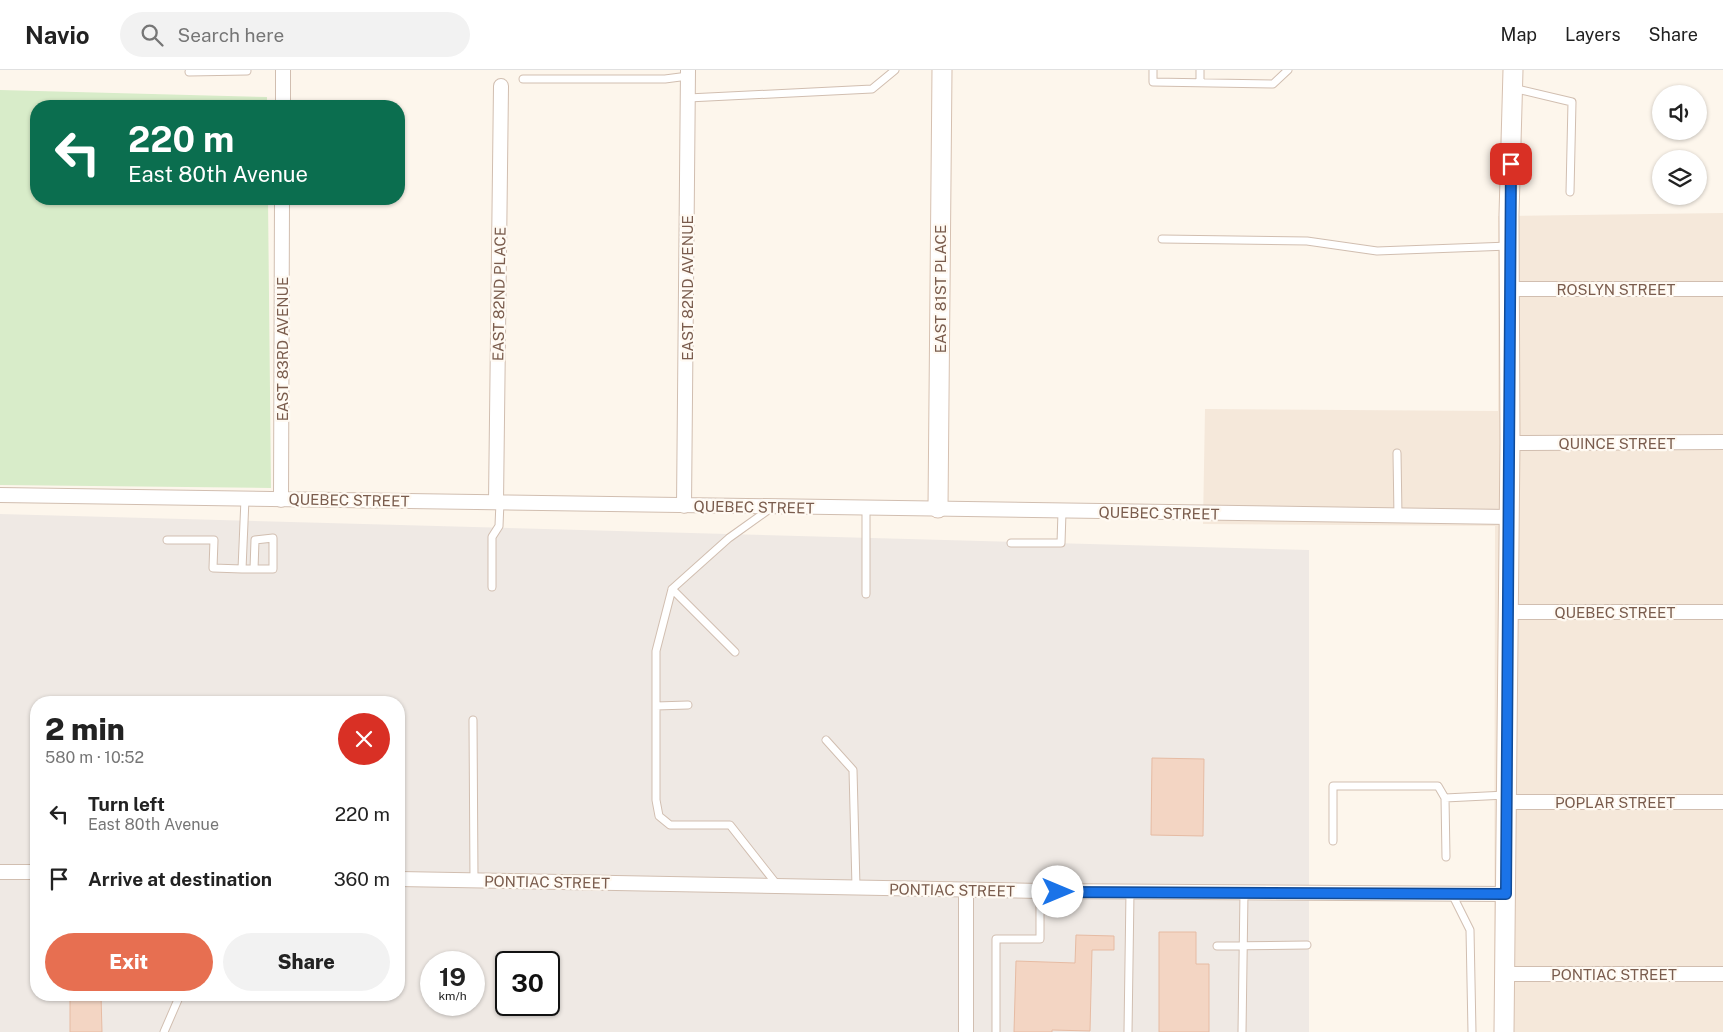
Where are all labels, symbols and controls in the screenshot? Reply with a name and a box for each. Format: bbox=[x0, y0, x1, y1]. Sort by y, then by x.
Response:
search box bbox=[120, 12, 470, 57]
text: Navio bbox=[25, 21, 90, 49]
icon: search bbox=[138, 21, 166, 49]
text: Search here bbox=[178, 24, 284, 46]
text: Map bbox=[1501, 24, 1537, 45]
text: Layers bbox=[1565, 24, 1621, 45]
text: Share bbox=[1649, 24, 1698, 45]
map controls bbox=[1652, 85, 1707, 205]
button: sound bbox=[1652, 85, 1707, 140]
text: 220 m bbox=[128, 119, 234, 160]
icon: left bbox=[45, 120, 110, 185]
pin bbox=[1490, 143, 1532, 185]
icon: arrive bbox=[1497, 150, 1525, 178]
button: layers bbox=[1652, 150, 1707, 205]
text: East 80th Avenue bbox=[128, 161, 308, 187]
street label: EAST 82ND AVENUE bbox=[679, 215, 696, 361]
street label: EAST 81ST PLACE bbox=[932, 225, 949, 353]
street label: EAST 82ND PLACE bbox=[489, 227, 509, 361]
street label: EAST 83RD AVENUE bbox=[274, 277, 291, 421]
street label: ROSLYN STREET bbox=[1556, 281, 1676, 298]
street label: QUINCE STREET bbox=[1558, 435, 1676, 452]
street label: QUEBEC STREET bbox=[288, 490, 410, 510]
street label: QUEBEC STREET bbox=[693, 497, 815, 517]
street label: QUEBEC STREET bbox=[1098, 503, 1220, 523]
street label: QUEBEC STREET bbox=[1554, 604, 1676, 621]
text: 2 min bbox=[45, 711, 125, 747]
button: close bbox=[338, 713, 390, 765]
text: 580 m · 10:52 bbox=[45, 748, 144, 767]
text: Turn left bbox=[88, 793, 165, 815]
street label: POPLAR STREET bbox=[1555, 794, 1675, 811]
icon: left bbox=[45, 800, 73, 828]
text: 220 m bbox=[335, 803, 390, 825]
text: East 80th Avenue bbox=[88, 815, 219, 834]
icon: arrive bbox=[45, 865, 73, 893]
position arrow bbox=[1031, 865, 1083, 917]
text: Arrive at destination bbox=[88, 868, 272, 890]
text: 360 m bbox=[334, 868, 390, 890]
street label: PONTIAC STREET bbox=[484, 872, 610, 892]
street label: PONTIAC STREET bbox=[889, 880, 1015, 900]
button: Exit bbox=[45, 933, 213, 991]
button: Share bbox=[223, 933, 390, 991]
speed limit sign: 30 bbox=[495, 951, 560, 1016]
text: 19 bbox=[439, 962, 466, 992]
street label: PONTIAC STREET bbox=[1551, 966, 1677, 983]
text: km/h bbox=[438, 989, 467, 1003]

